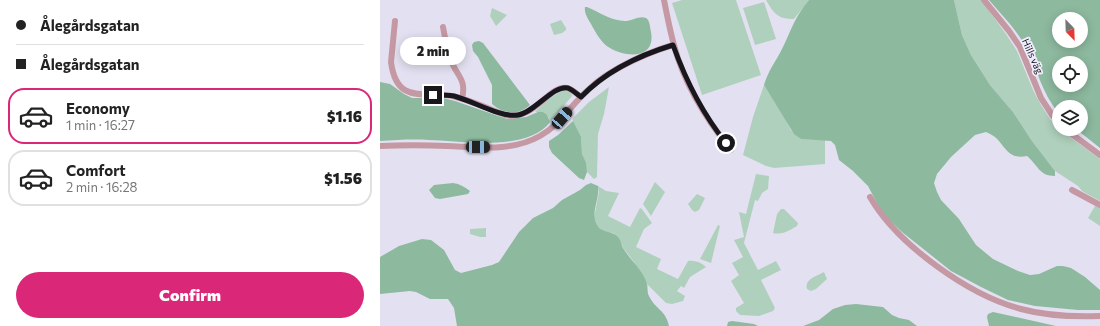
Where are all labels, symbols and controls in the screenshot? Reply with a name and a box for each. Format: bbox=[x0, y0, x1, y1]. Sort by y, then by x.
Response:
north arrow bbox=[1052, 12, 1088, 48]
map controls bbox=[1052, 12, 1088, 136]
text: Ålegårdsgatan bbox=[40, 16, 140, 34]
callout: 2 min bbox=[400, 37, 466, 65]
street label: Hills väg bbox=[1020, 37, 1046, 76]
text: 2 min bbox=[417, 43, 449, 59]
text: Ålegårdsgatan bbox=[40, 55, 140, 73]
button: locate bbox=[1052, 56, 1088, 92]
route end bbox=[424, 86, 442, 104]
icon: car bbox=[18, 98, 54, 134]
text: Economy bbox=[66, 99, 130, 117]
button: layers bbox=[1052, 100, 1088, 136]
car bbox=[550, 105, 574, 131]
text: $1.16 bbox=[327, 107, 362, 125]
text: 1 min · 16:27 bbox=[66, 117, 135, 133]
route start bbox=[717, 134, 735, 152]
car bbox=[466, 141, 490, 153]
icon: car bbox=[18, 160, 54, 196]
text: Comfort bbox=[66, 161, 126, 179]
text: $1.56 bbox=[324, 169, 362, 187]
text: 2 min · 16:28 bbox=[66, 179, 137, 195]
button: Confirm bbox=[16, 272, 364, 318]

